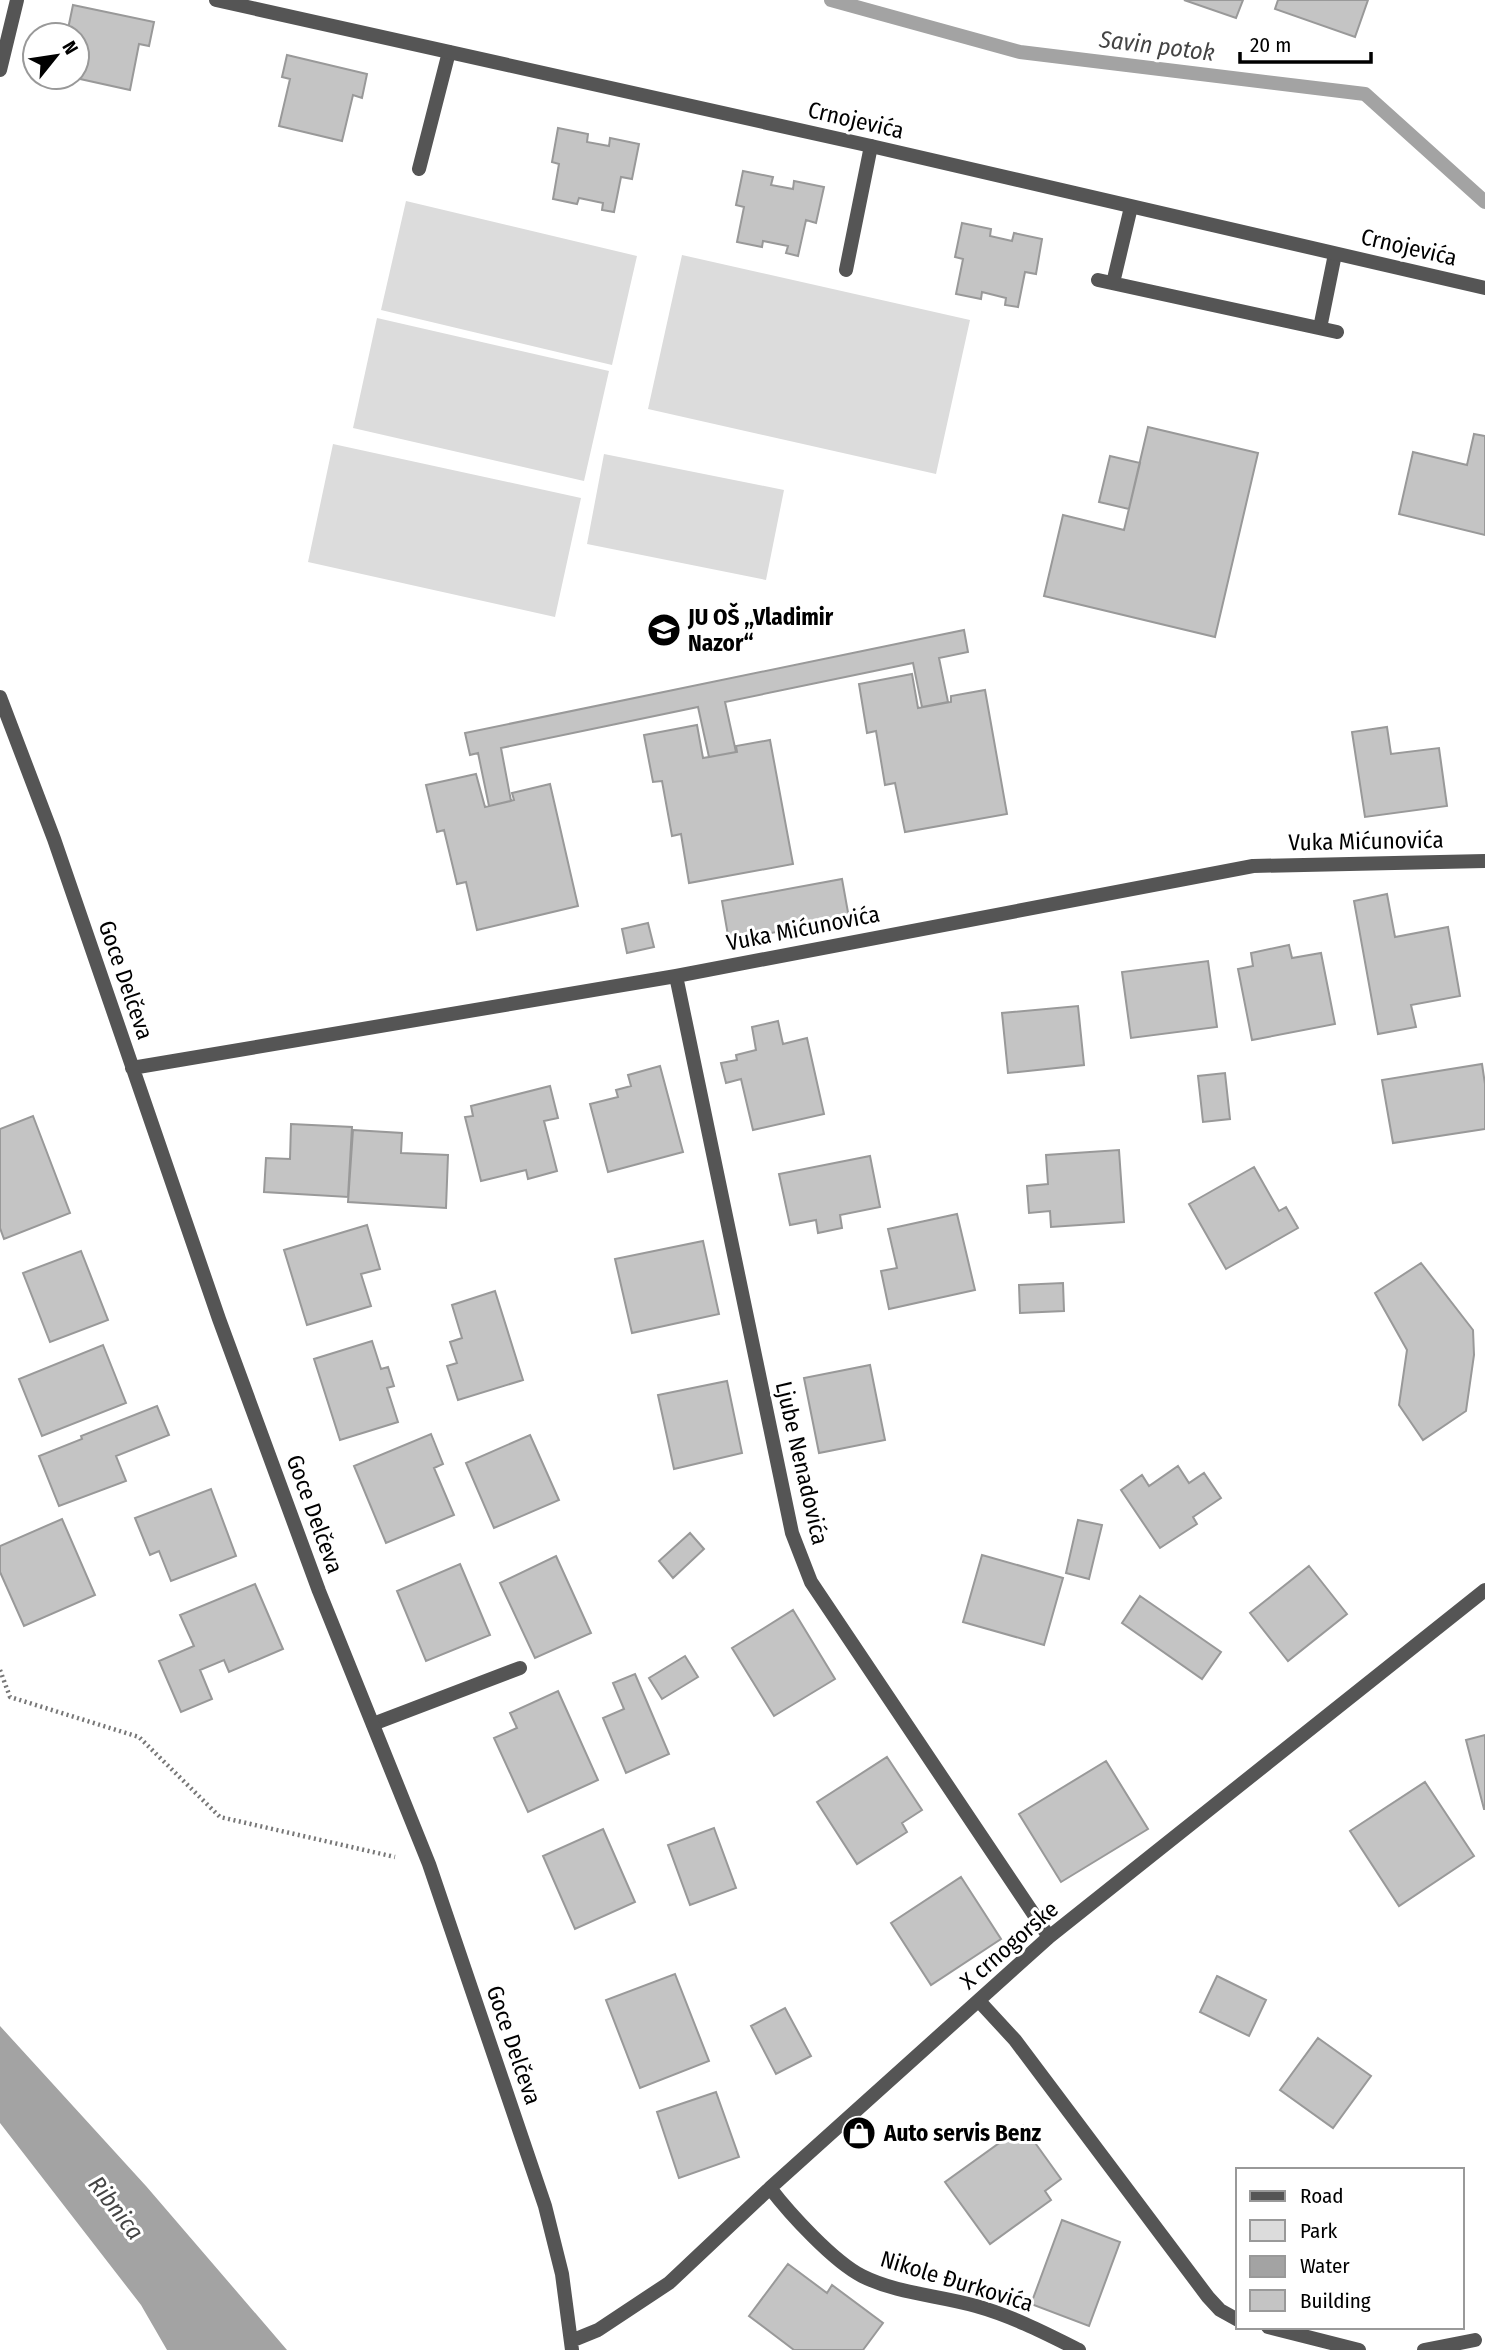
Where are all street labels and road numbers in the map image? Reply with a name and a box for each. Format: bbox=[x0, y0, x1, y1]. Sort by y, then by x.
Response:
street label: Crnojevića bbox=[805, 95, 907, 145]
street label: Crnojevića bbox=[1358, 222, 1460, 272]
street label: Vuka Mićunovića bbox=[1288, 826, 1444, 856]
street label: Vuka Mićunovića bbox=[724, 899, 882, 957]
street label: Goce Delčeva bbox=[93, 917, 159, 1043]
street label: Ljube Nenadovića bbox=[770, 1379, 834, 1547]
street label: Goce Delčeva bbox=[281, 1451, 349, 1577]
street label: X crnogorske bbox=[954, 1895, 1064, 1995]
street label: Goce Delčeva bbox=[481, 1982, 547, 2108]
street label: Nikole Đurkovića bbox=[877, 2244, 1037, 2318]

